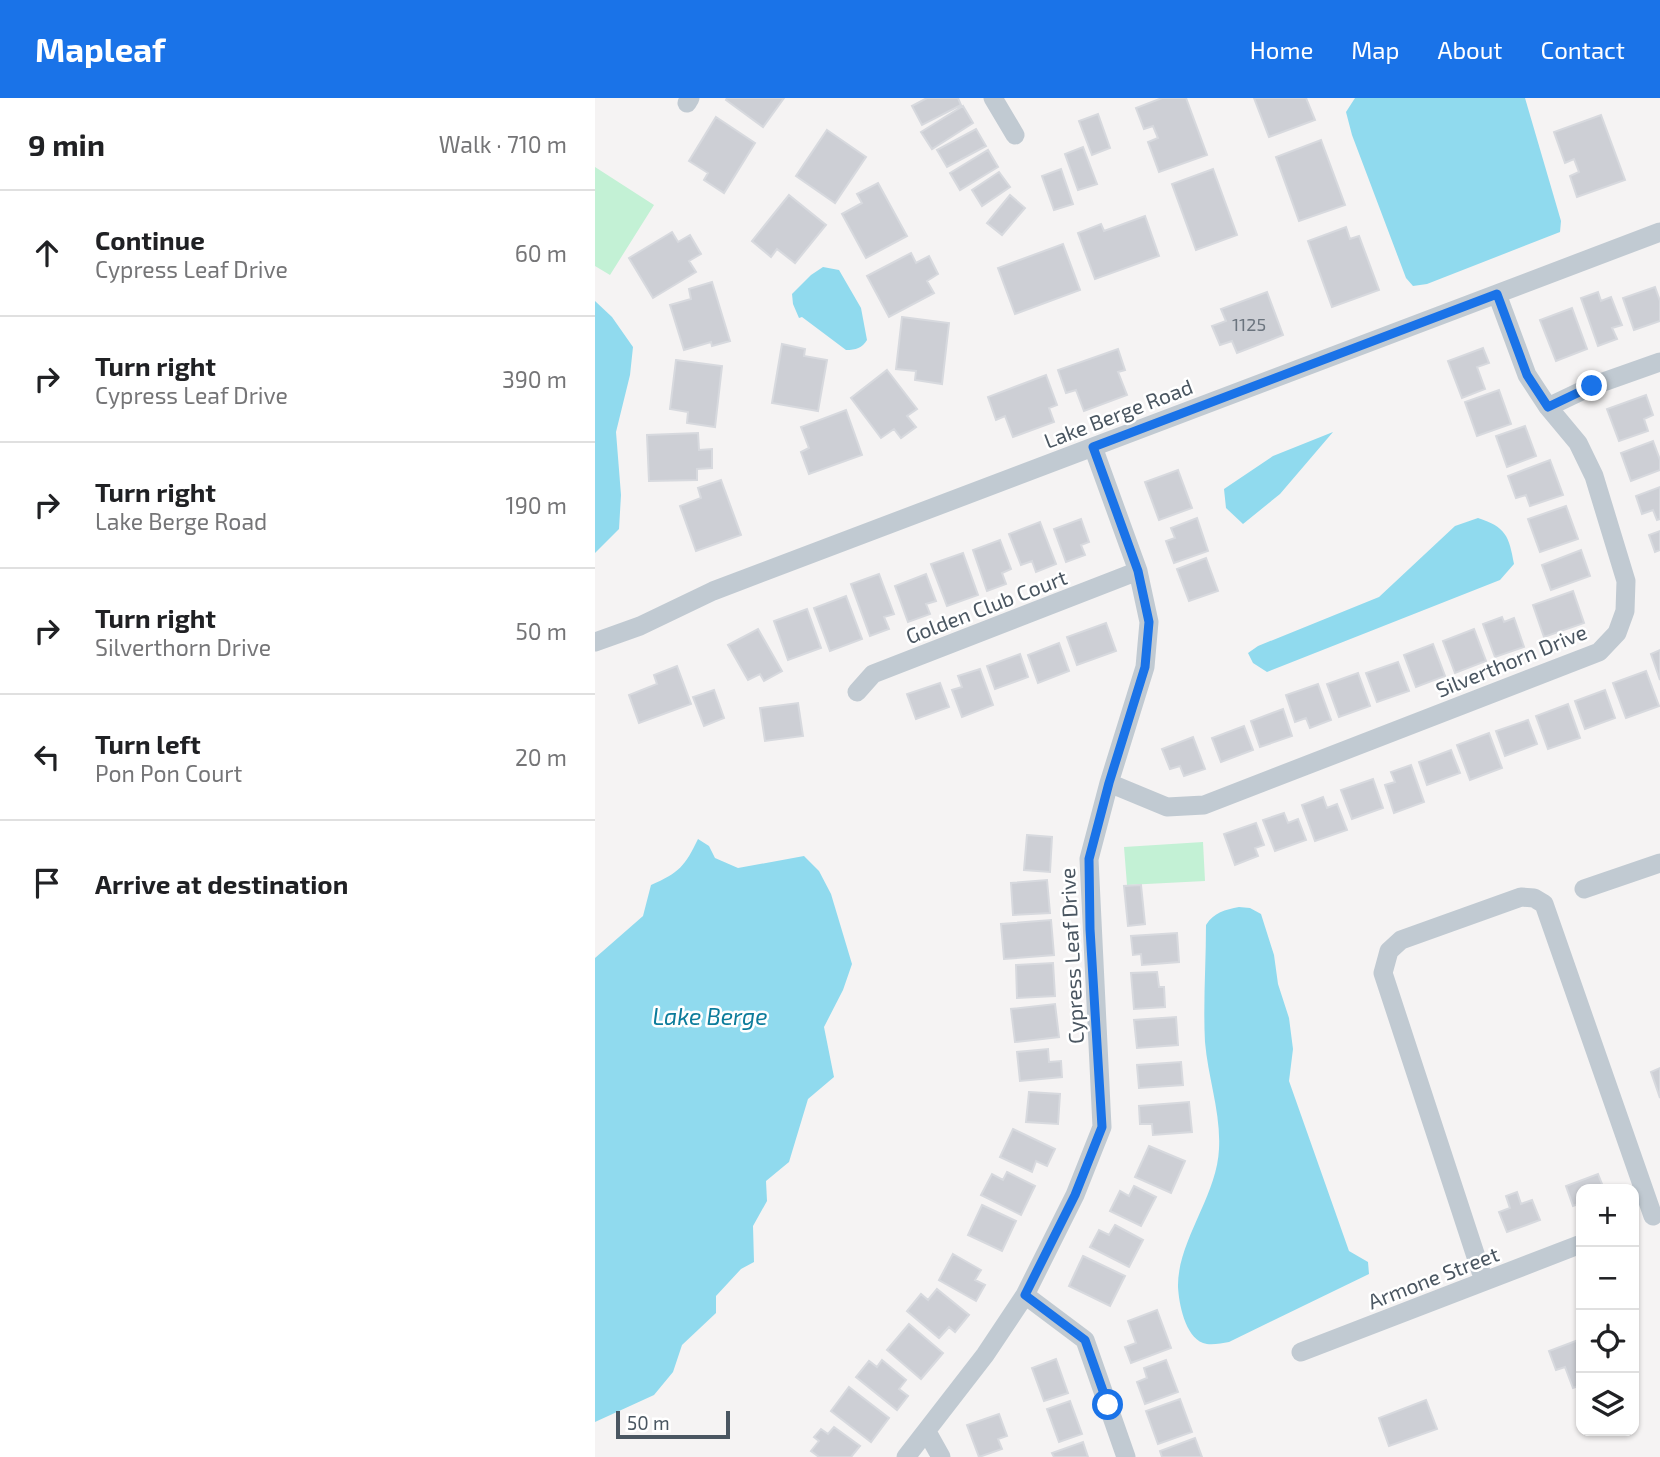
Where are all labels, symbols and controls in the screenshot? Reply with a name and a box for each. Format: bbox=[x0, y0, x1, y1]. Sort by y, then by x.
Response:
text: Mapleaf bbox=[35, 29, 165, 69]
text: Home bbox=[1250, 35, 1313, 64]
text: Map bbox=[1351, 35, 1399, 64]
text: About bbox=[1437, 35, 1503, 64]
text: Contact bbox=[1541, 35, 1625, 64]
text: 9 min bbox=[28, 126, 105, 162]
text: Walk · 710 m bbox=[439, 130, 567, 158]
text: Continue bbox=[95, 224, 205, 255]
icon: ahead bbox=[28, 234, 66, 272]
text: 60 m bbox=[515, 239, 567, 267]
text: Cypress Leaf Drive bbox=[95, 255, 288, 283]
house number: 1125 bbox=[1232, 313, 1266, 335]
text: Turn right bbox=[95, 350, 216, 381]
icon: right bbox=[28, 360, 66, 398]
text: 390 m bbox=[502, 365, 567, 393]
route end bbox=[1576, 370, 1607, 401]
street label: Lake Berge Road bbox=[1040, 373, 1196, 453]
text: Cypress Leaf Drive bbox=[95, 381, 288, 409]
text: Turn right bbox=[95, 476, 216, 507]
icon: right bbox=[28, 486, 66, 524]
text: 190 m bbox=[506, 491, 567, 519]
text: Lake Berge Road bbox=[95, 507, 267, 535]
street label: Golden Club Court bbox=[902, 564, 1070, 648]
text: Turn right bbox=[95, 602, 216, 633]
icon: right bbox=[28, 612, 66, 650]
text: 50 m bbox=[516, 617, 567, 645]
street label: Silverthorn Drive bbox=[1432, 618, 1590, 702]
text: Silverthorn Drive bbox=[95, 633, 271, 661]
text: Turn left bbox=[95, 728, 201, 759]
icon: left bbox=[28, 738, 66, 776]
text: 20 m bbox=[515, 743, 567, 771]
text: Pon Pon Court bbox=[95, 759, 242, 787]
icon: arrive bbox=[28, 864, 66, 902]
street label: Cypress Leaf Drive bbox=[1054, 867, 1088, 1045]
text: Arrive at destination bbox=[95, 868, 348, 899]
water label: Lake Berge bbox=[652, 1002, 768, 1030]
map controls bbox=[1576, 1184, 1639, 1436]
button: + bbox=[1576, 1184, 1639, 1247]
street label: Armone Street bbox=[1364, 1241, 1502, 1313]
button: − bbox=[1576, 1247, 1639, 1310]
button: locate bbox=[1576, 1310, 1639, 1373]
button: layers bbox=[1576, 1373, 1639, 1436]
route start bbox=[1092, 1389, 1123, 1420]
scale bar bbox=[616, 1408, 730, 1440]
text: 50 m bbox=[627, 1411, 670, 1434]

